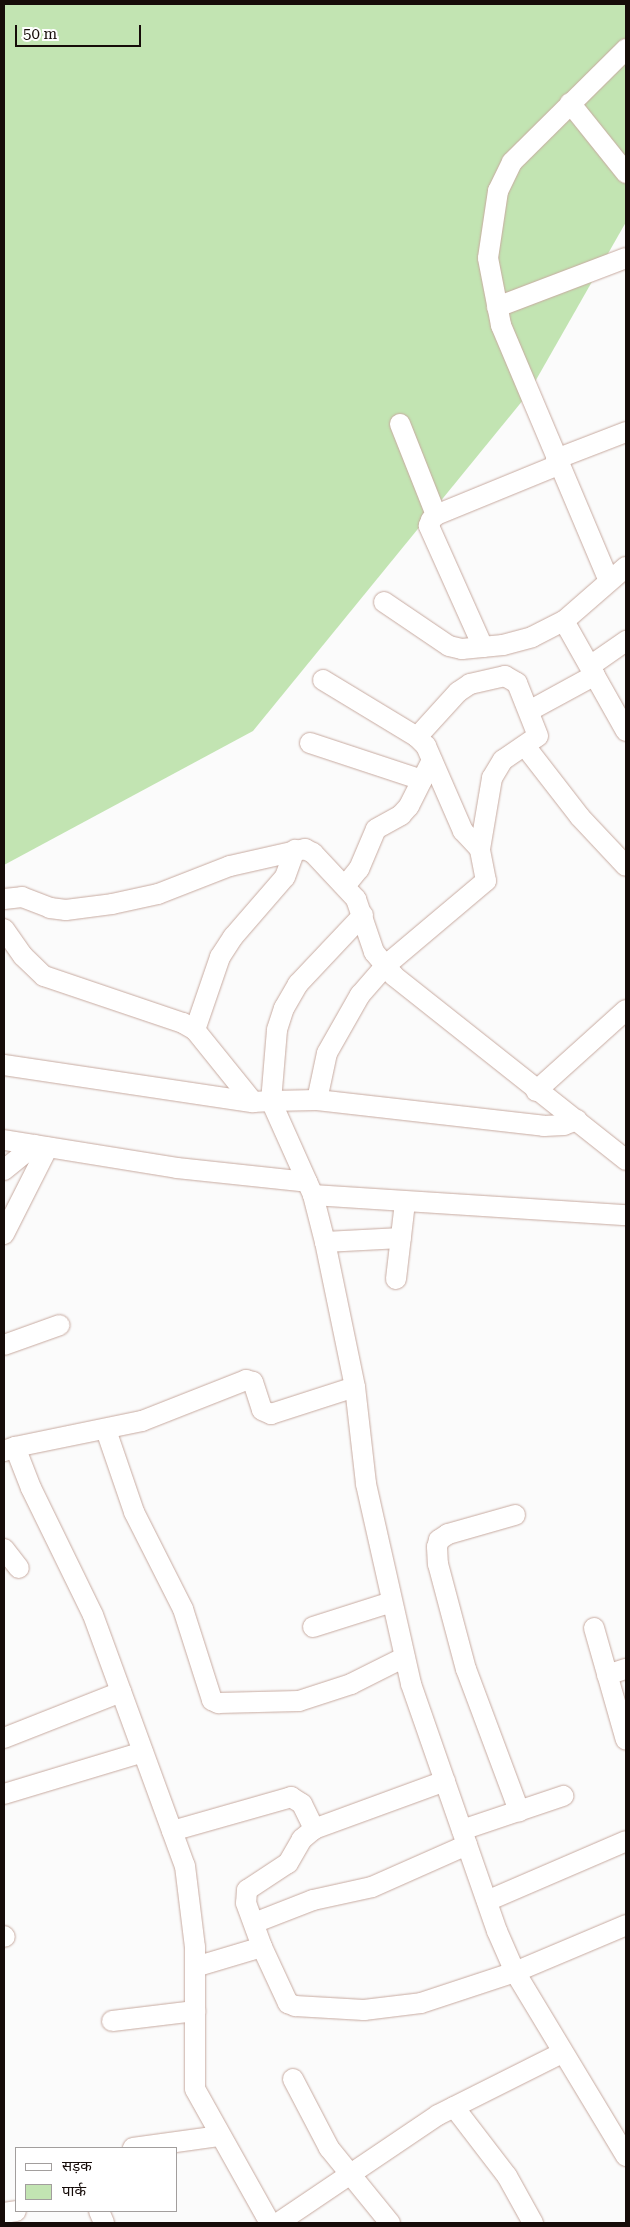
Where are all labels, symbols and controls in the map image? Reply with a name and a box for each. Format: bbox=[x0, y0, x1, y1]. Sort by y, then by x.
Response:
scale bar bbox=[18, 15, 144, 47]
text: 50 m bbox=[23, 25, 57, 43]
legend bbox=[15, 2147, 178, 2212]
text: सड़क bbox=[62, 2157, 92, 2175]
text: पार्क bbox=[62, 2182, 86, 2200]

